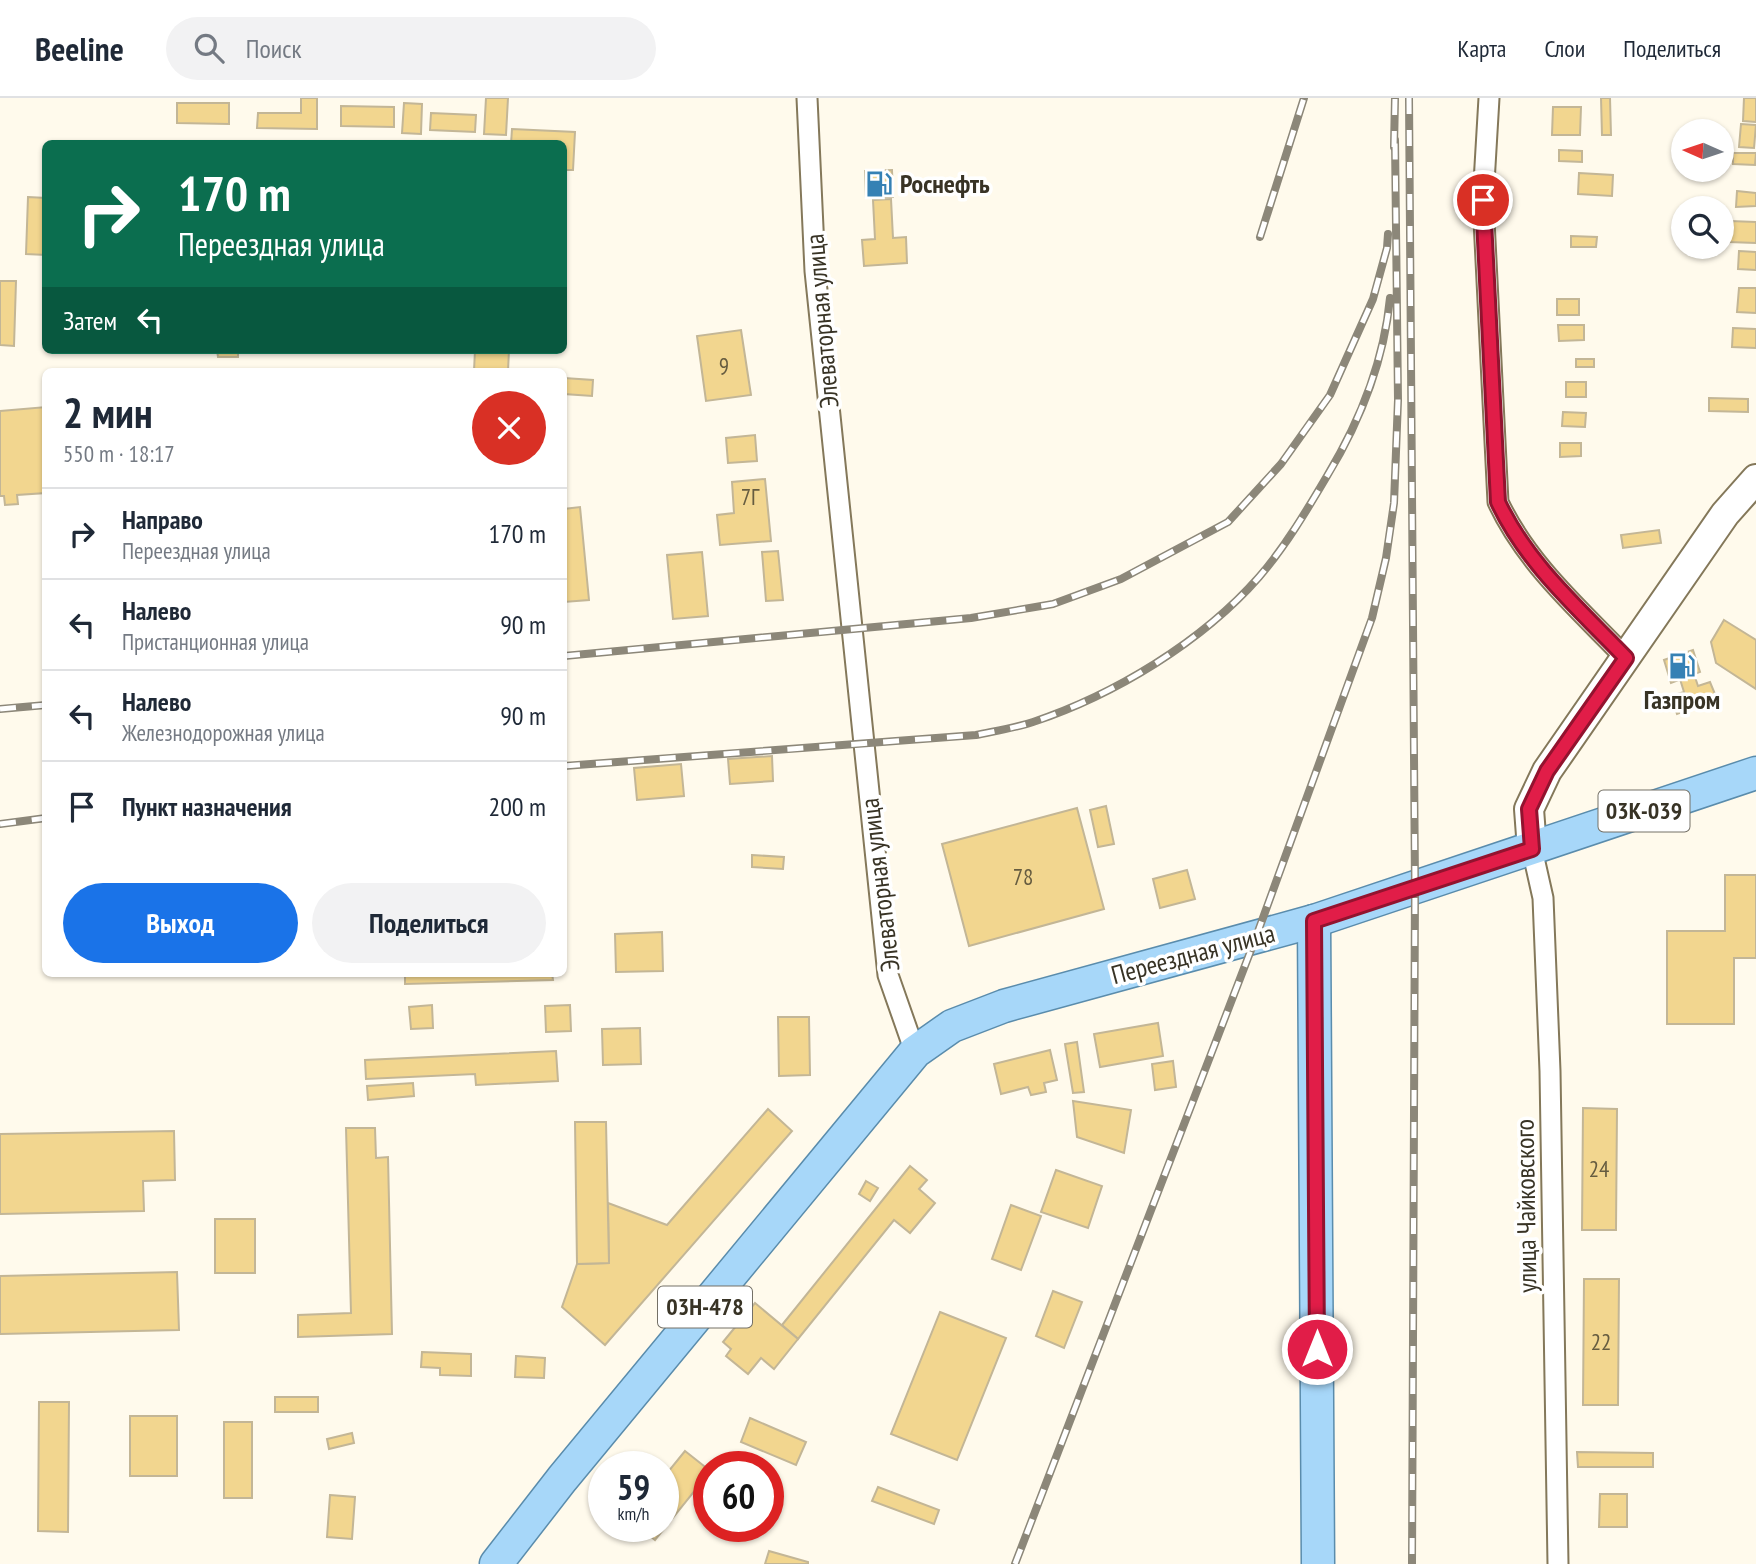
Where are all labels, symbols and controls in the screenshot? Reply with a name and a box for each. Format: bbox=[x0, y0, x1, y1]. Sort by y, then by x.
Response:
search box bbox=[166, 17, 656, 80]
text: Beeline bbox=[35, 27, 124, 70]
icon: search bbox=[190, 29, 228, 67]
text: Поиск bbox=[246, 32, 301, 65]
text: Карта bbox=[1458, 33, 1506, 64]
text: Слои bbox=[1544, 33, 1585, 64]
text: Поделиться bbox=[1623, 33, 1721, 64]
north arrow bbox=[1671, 119, 1734, 182]
map controls bbox=[1671, 119, 1734, 259]
text: 170 m bbox=[178, 161, 291, 225]
place label: Роснефть bbox=[900, 167, 990, 200]
icon: right bbox=[63, 168, 154, 259]
fuel station icon: Роснефть bbox=[864, 169, 894, 199]
pin bbox=[1453, 170, 1513, 230]
icon: arrive bbox=[1464, 181, 1502, 219]
button: search bbox=[1671, 196, 1734, 259]
text: Переездная улица bbox=[178, 223, 385, 265]
street label: Элеваторная улица bbox=[797, 233, 846, 409]
icon: left bbox=[131, 301, 169, 339]
text: Затем bbox=[63, 304, 117, 337]
house number: 9 bbox=[719, 351, 729, 380]
text: 2 мин bbox=[63, 385, 153, 440]
button: close bbox=[472, 391, 546, 465]
text: 550 m · 18:17 bbox=[63, 439, 175, 468]
house number: 7Г bbox=[741, 482, 760, 511]
text: Направо bbox=[122, 503, 203, 536]
icon: right bbox=[63, 515, 101, 553]
text: 170 m bbox=[488, 517, 546, 550]
text: Переездная улица bbox=[122, 536, 271, 565]
text: Налево bbox=[122, 594, 191, 627]
icon: left bbox=[63, 606, 101, 644]
text: 90 m bbox=[500, 608, 546, 641]
text: Пристанционная улица bbox=[122, 627, 309, 656]
fuel station icon: Газпром bbox=[1667, 651, 1697, 681]
place label: Газпром bbox=[1644, 683, 1720, 716]
text: Налево bbox=[122, 685, 191, 718]
icon: left bbox=[63, 697, 101, 735]
text: 90 m bbox=[500, 699, 546, 732]
text: Железнодорожная улица bbox=[122, 718, 325, 747]
icon: arrive bbox=[63, 788, 101, 826]
text: Пункт назначения bbox=[122, 790, 292, 823]
text: 200 m bbox=[488, 790, 546, 823]
road number: 03К-039 bbox=[1598, 790, 1690, 832]
street label: Элеваторная улица bbox=[852, 796, 907, 974]
house number: 78 bbox=[1013, 862, 1033, 891]
button: Выход bbox=[63, 883, 298, 963]
button: Поделиться bbox=[312, 883, 546, 963]
street label: Переездная улица bbox=[1107, 916, 1278, 991]
street label: улица Чайковского bbox=[1507, 1119, 1544, 1293]
house number: 24 bbox=[1589, 1154, 1609, 1183]
road number: 03Н-478 bbox=[658, 1287, 752, 1328]
position arrow bbox=[1280, 1312, 1354, 1386]
house number: 22 bbox=[1591, 1327, 1611, 1356]
speed limit sign: 60 bbox=[693, 1451, 784, 1542]
text: 59 bbox=[617, 1464, 650, 1510]
text: km/h bbox=[618, 1502, 649, 1525]

